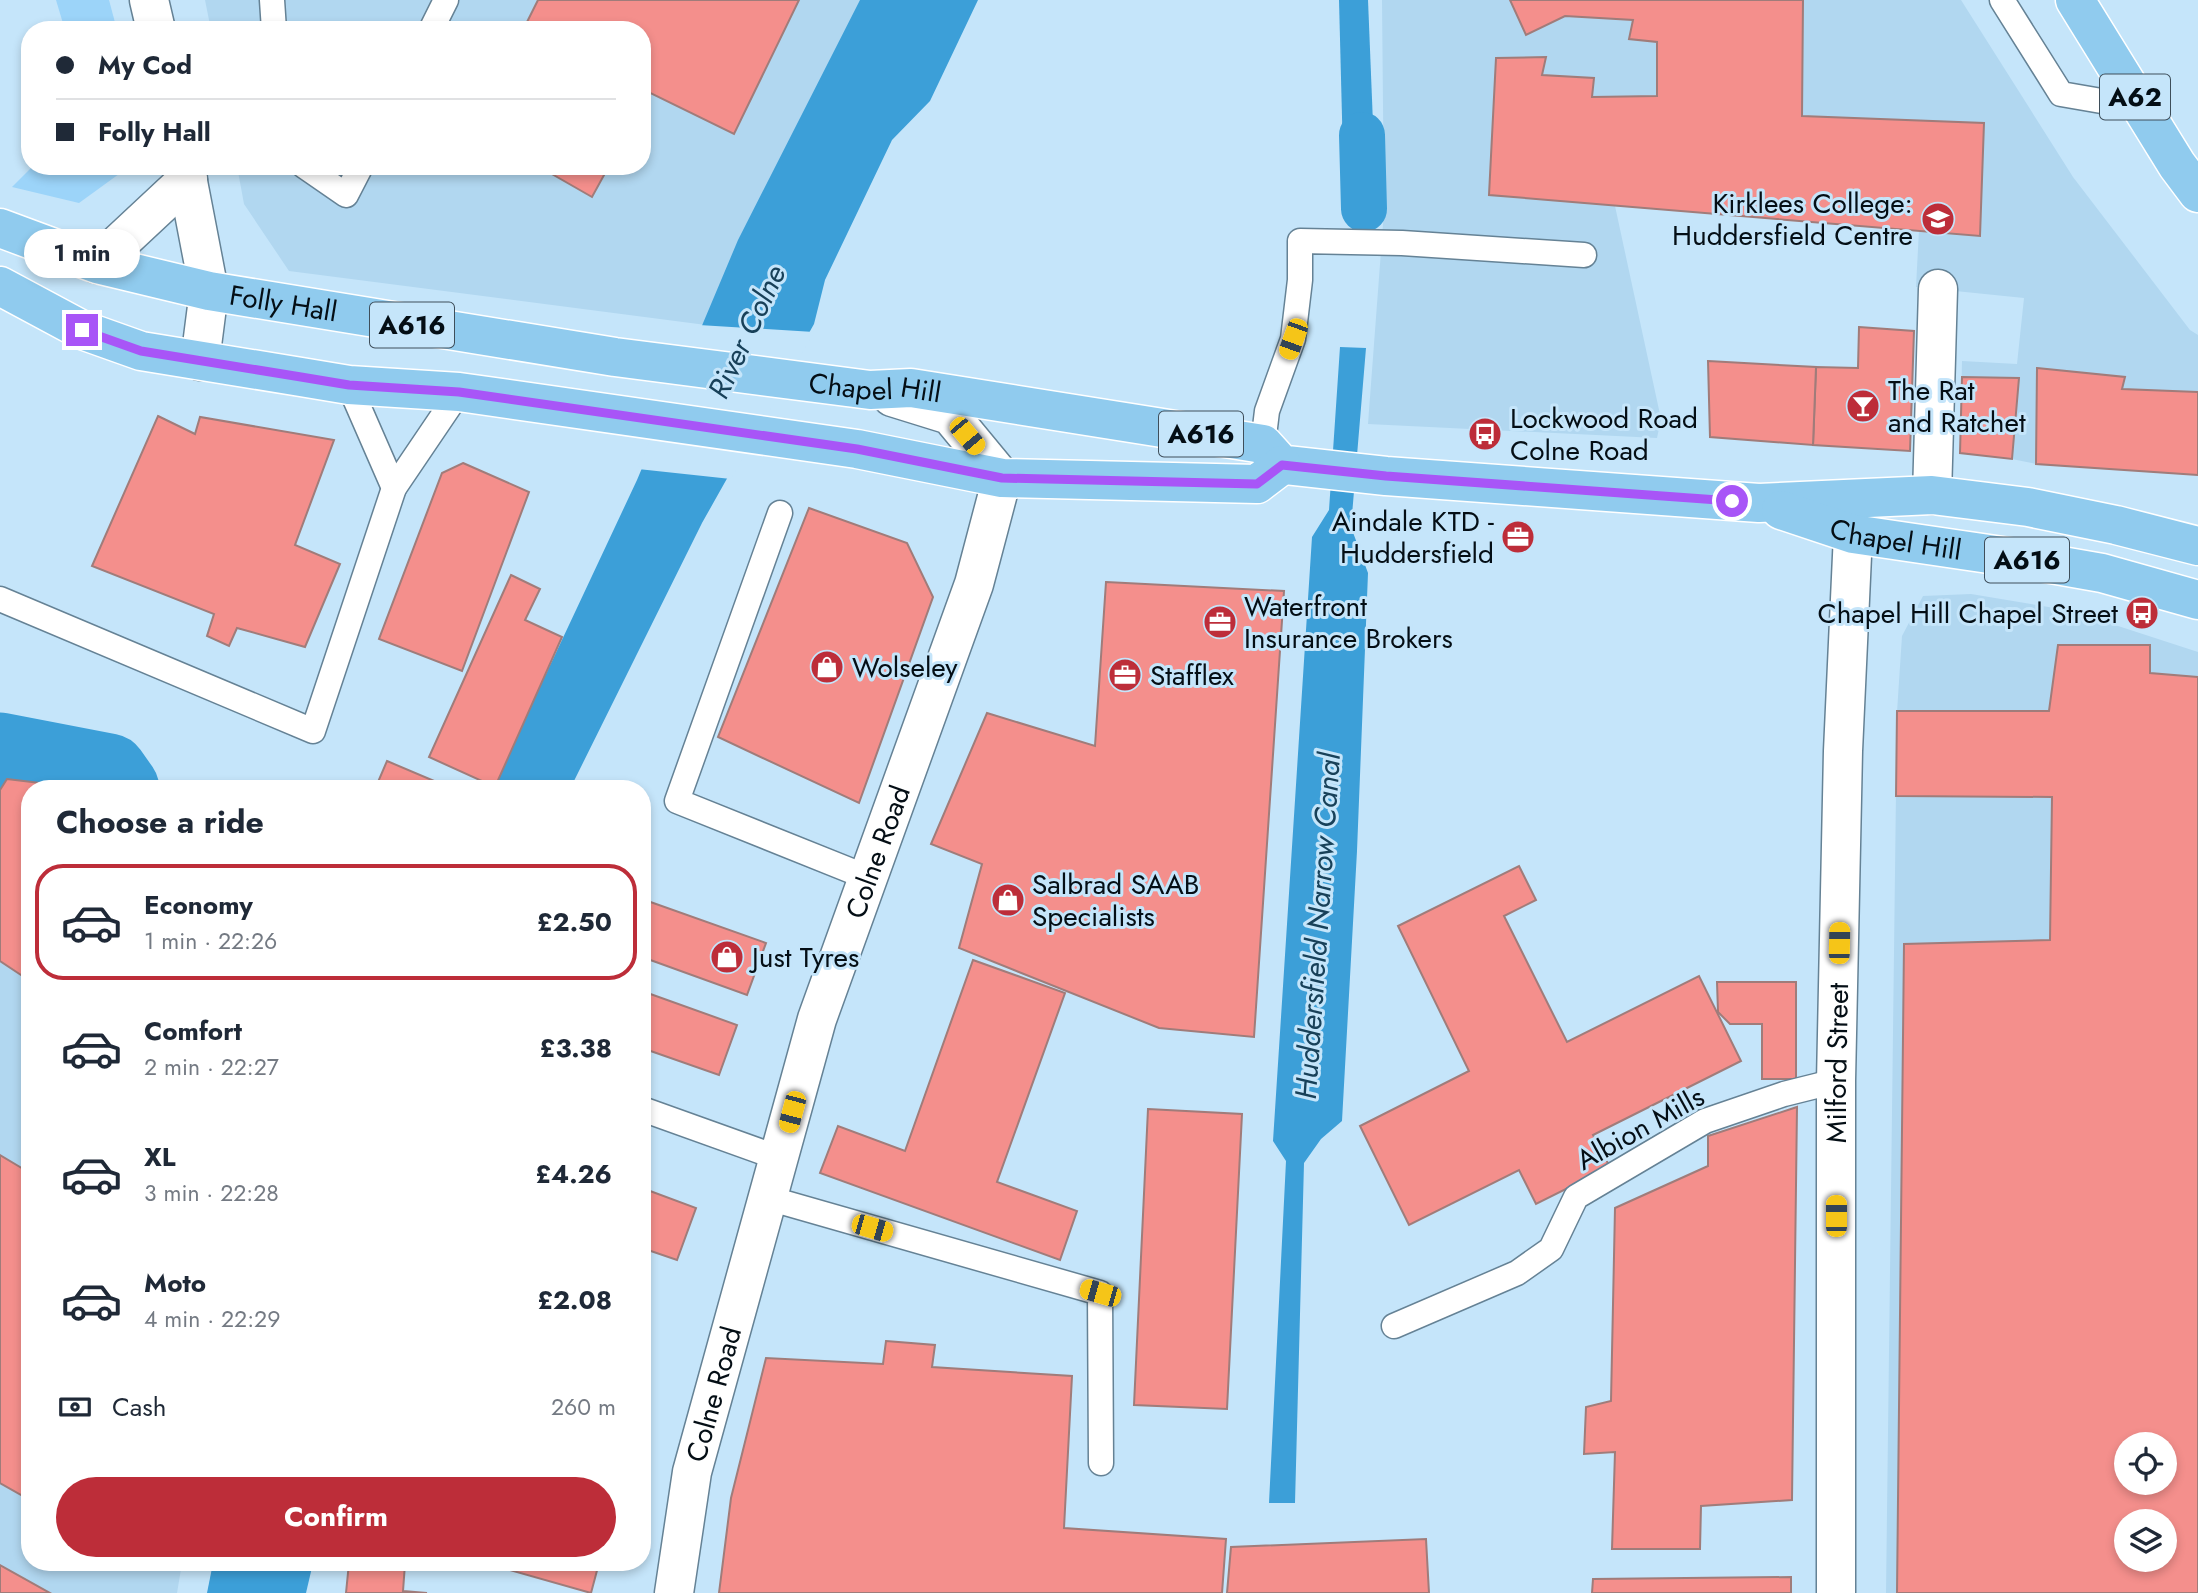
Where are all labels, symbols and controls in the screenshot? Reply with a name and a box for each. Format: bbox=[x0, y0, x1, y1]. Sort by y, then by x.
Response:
text: My Cod bbox=[98, 46, 192, 84]
road number: A62 bbox=[2100, 74, 2170, 120]
text: Folly Hall bbox=[98, 113, 211, 151]
place label: Kirklees College: Huddersfield Centre bbox=[1672, 183, 1913, 256]
school or university icon: Kirklees College: Huddersfield Centre bbox=[1919, 200, 1957, 238]
callout: 1 min bbox=[24, 229, 140, 278]
text: 1 min bbox=[53, 236, 111, 270]
water label: River Colne bbox=[697, 258, 796, 406]
street label: Folly Hall bbox=[226, 275, 340, 333]
road number: A616 bbox=[370, 302, 454, 348]
route end bbox=[66, 314, 98, 346]
car bbox=[1276, 316, 1311, 362]
street label: Chapel Hill bbox=[806, 362, 944, 413]
place label: The Rat and Ratchet bbox=[1888, 370, 2026, 443]
bar icon: The Rat and Ratchet bbox=[1844, 387, 1882, 425]
place label: Lockwood Road Colne Road bbox=[1510, 398, 1698, 471]
road number: A616 bbox=[1159, 412, 1243, 456]
car bbox=[946, 413, 989, 459]
bus stop icon: Lockwood Road Colne Road bbox=[1466, 415, 1504, 453]
route start bbox=[1716, 485, 1748, 517]
place label: Aindale KTD - Huddersfield bbox=[1332, 501, 1494, 574]
street label: Chapel Hill bbox=[1824, 508, 1964, 571]
office icon: Aindale KTD - Huddersfield bbox=[1499, 518, 1537, 556]
road number: A616 bbox=[1985, 538, 2069, 582]
place label: Waterfront Insurance Brokers bbox=[1244, 586, 1453, 659]
place label: Chapel Hill Chapel Street bbox=[1817, 593, 2118, 634]
bus stop icon: Chapel Hill Chapel Street bbox=[2123, 594, 2161, 632]
office icon: Waterfront Insurance Brokers bbox=[1201, 603, 1239, 641]
place label: Wolseley bbox=[852, 647, 958, 688]
shop icon: Wolseley bbox=[808, 648, 846, 686]
place label: Stafflex bbox=[1150, 655, 1234, 696]
office icon: Stafflex bbox=[1106, 656, 1144, 694]
water label: Huddersfield Narrow Canal bbox=[1284, 750, 1351, 1101]
street label: Colne Road bbox=[835, 780, 921, 924]
text: Choose a ride bbox=[56, 799, 264, 845]
place label: Salbrad SAAB Specialists bbox=[1032, 864, 1199, 937]
shop icon: Salbrad SAAB Specialists bbox=[989, 881, 1027, 919]
text: Economy bbox=[144, 886, 253, 924]
icon: car bbox=[60, 891, 123, 954]
text: £2.50 bbox=[537, 903, 612, 941]
car bbox=[1829, 922, 1850, 964]
text: 1 min · 22:26 bbox=[144, 924, 277, 958]
place label: Just Tyres bbox=[748, 937, 859, 978]
shop icon: Just Tyres bbox=[708, 938, 746, 976]
street label: Milford Street bbox=[1816, 982, 1859, 1143]
text: Comfort bbox=[144, 1012, 242, 1050]
icon: car bbox=[60, 1017, 123, 1080]
text: £3.38 bbox=[540, 1029, 612, 1067]
text: 2 min · 22:27 bbox=[144, 1050, 279, 1084]
street label: Albion Mills bbox=[1569, 1076, 1712, 1180]
car bbox=[777, 1089, 808, 1135]
text: XL bbox=[144, 1138, 176, 1176]
icon: car bbox=[60, 1143, 123, 1206]
text: £4.26 bbox=[535, 1155, 612, 1193]
text: 3 min · 22:28 bbox=[144, 1176, 279, 1210]
car bbox=[1826, 1195, 1847, 1237]
car bbox=[849, 1212, 896, 1244]
text: Moto bbox=[144, 1264, 206, 1302]
icon: car bbox=[60, 1269, 123, 1332]
car bbox=[1077, 1277, 1124, 1309]
text: £2.08 bbox=[537, 1281, 612, 1319]
text: 4 min · 22:29 bbox=[144, 1302, 280, 1336]
street label: Colne Road bbox=[676, 1322, 752, 1467]
icon: cash bbox=[56, 1388, 94, 1426]
text: Cash bbox=[112, 1388, 166, 1426]
text: 260 m bbox=[551, 1390, 616, 1424]
map controls bbox=[2114, 1432, 2177, 1572]
button: locate bbox=[2114, 1432, 2177, 1495]
button: Confirm bbox=[56, 1477, 616, 1557]
button: layers bbox=[2114, 1509, 2177, 1572]

